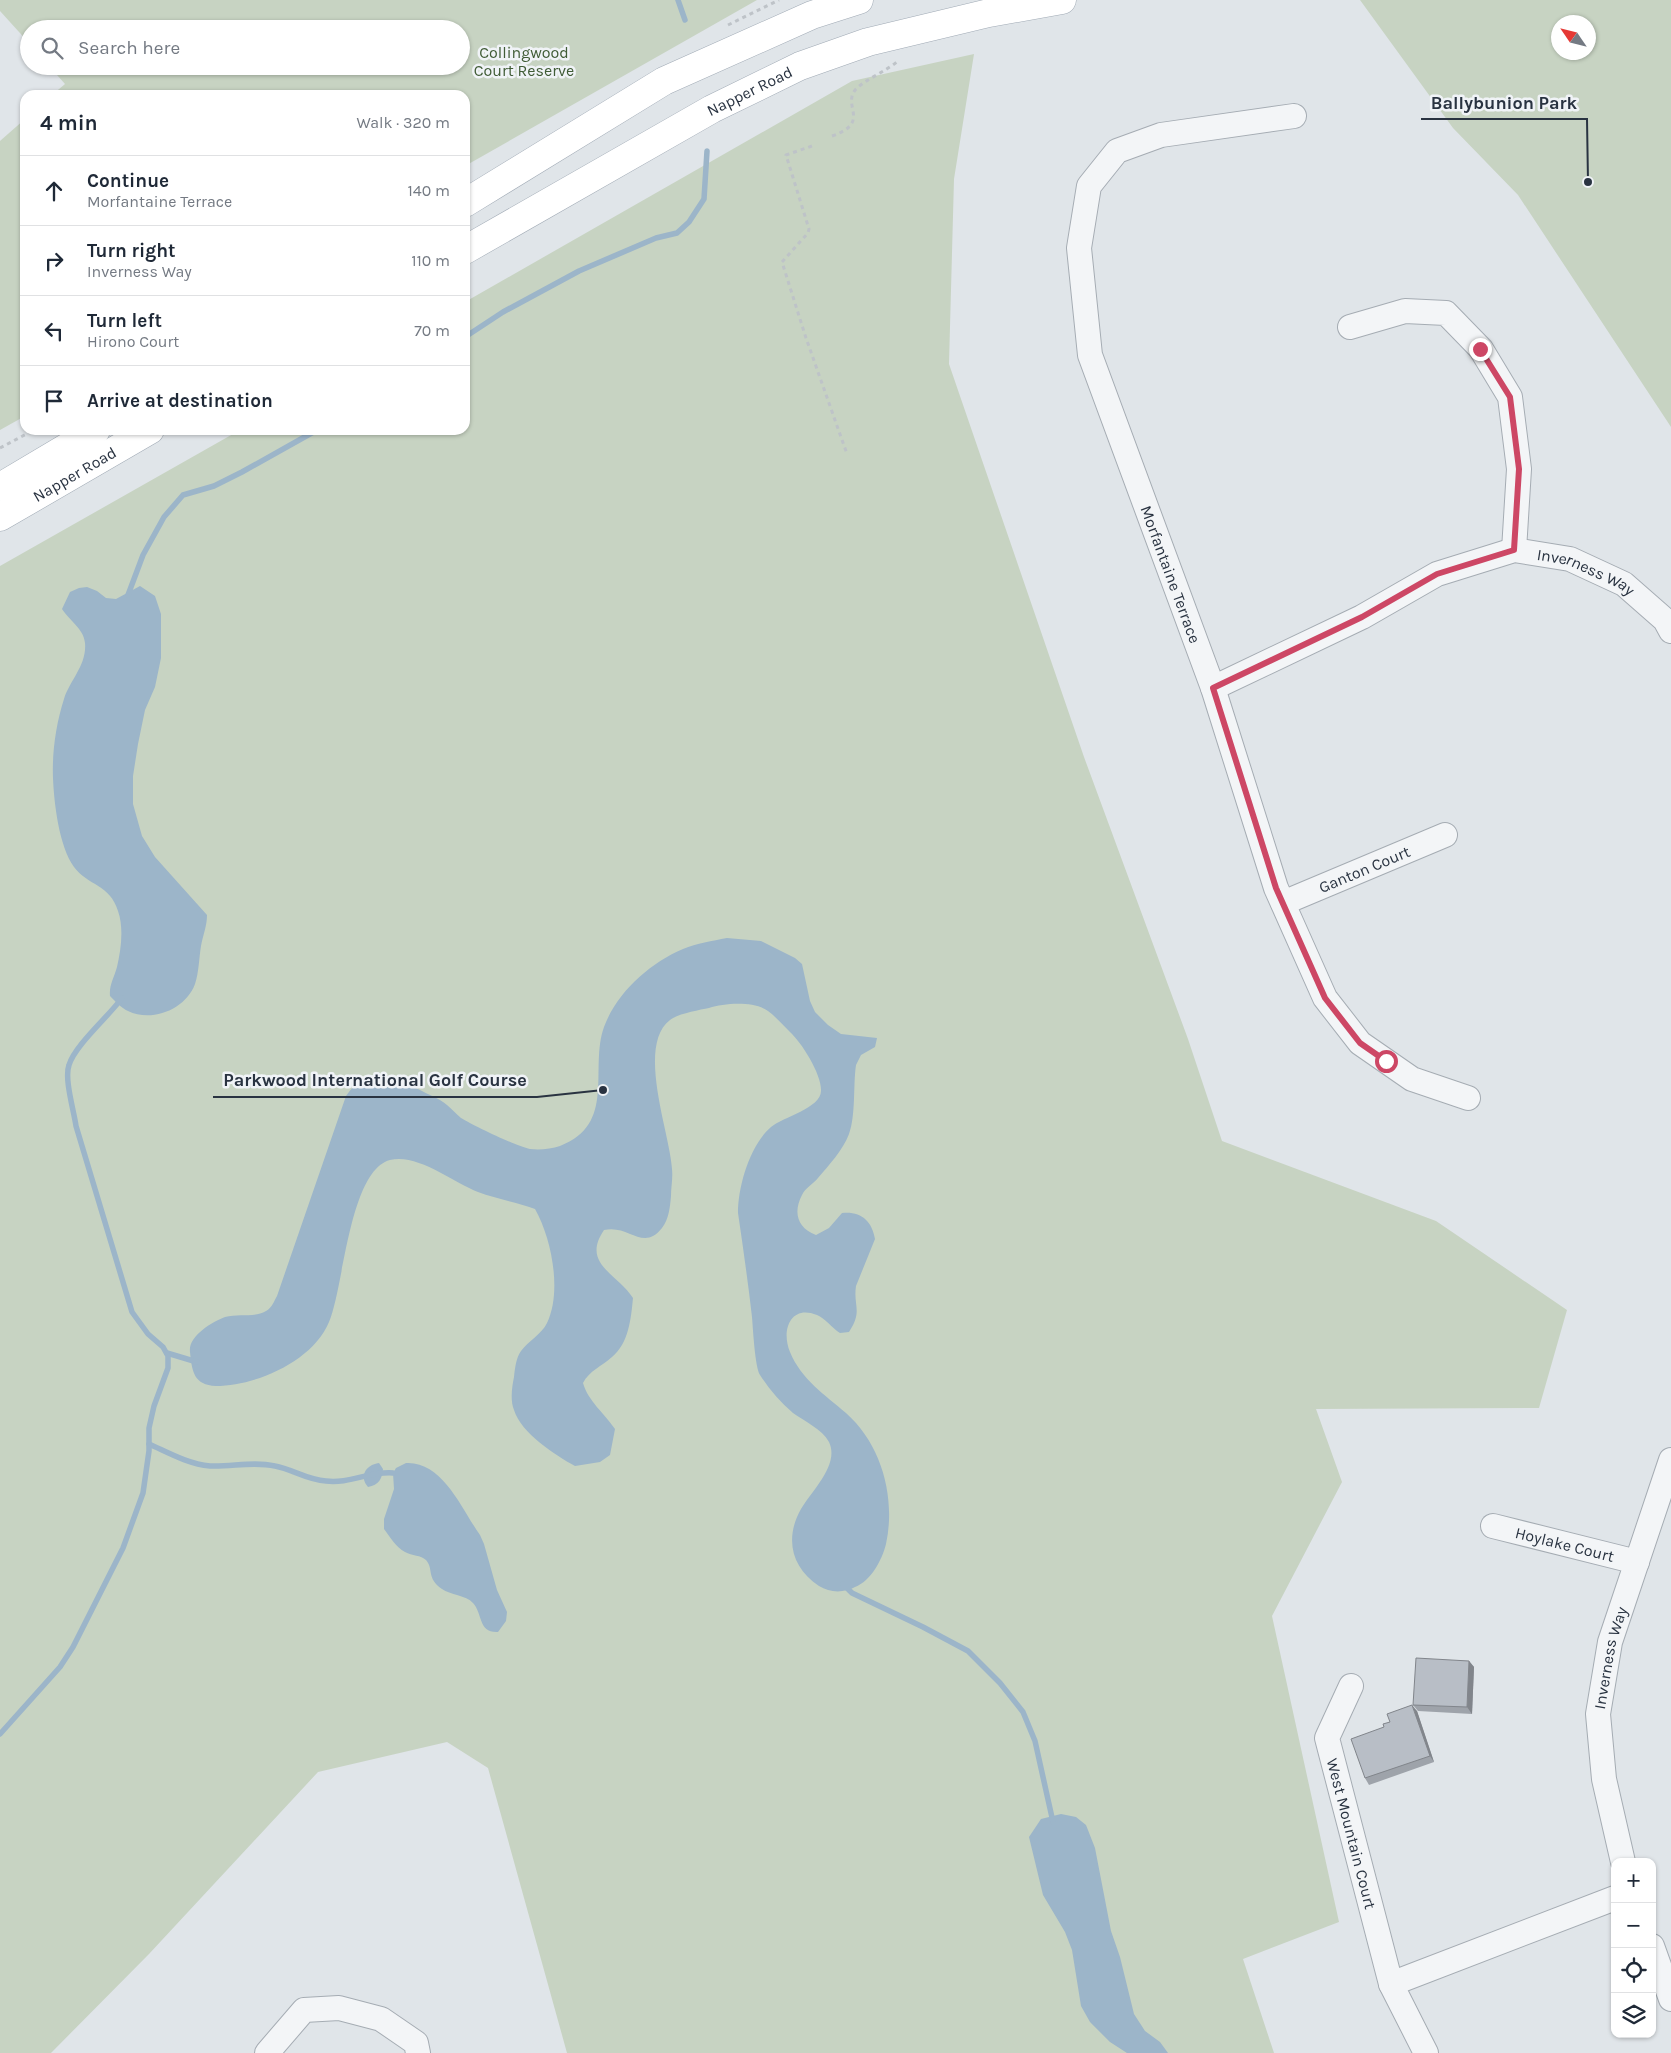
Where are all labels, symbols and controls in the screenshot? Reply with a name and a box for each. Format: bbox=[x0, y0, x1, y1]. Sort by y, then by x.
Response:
north arrow bbox=[1551, 15, 1596, 60]
search box bbox=[20, 20, 470, 75]
icon: search bbox=[38, 34, 66, 62]
text: Search here bbox=[78, 37, 180, 59]
park label: Collingwood Court Reserve bbox=[474, 43, 574, 80]
street label: Napper Road bbox=[703, 62, 795, 120]
callout: Ballybunion Park bbox=[1421, 86, 1587, 119]
text: Ballybunion Park bbox=[1431, 92, 1578, 114]
text: 4 min bbox=[40, 111, 98, 135]
text: Walk · 320 m bbox=[356, 113, 450, 132]
text: Continue bbox=[87, 170, 169, 192]
icon: ahead bbox=[40, 177, 68, 205]
text: 140 m bbox=[408, 181, 450, 200]
text: Morfantaine Terrace bbox=[87, 192, 232, 211]
text: Turn right bbox=[87, 240, 176, 262]
icon: right bbox=[40, 247, 68, 275]
text: 110 m bbox=[411, 251, 450, 270]
text: Inverness Way bbox=[87, 262, 192, 281]
text: Turn left bbox=[87, 310, 162, 332]
icon: left bbox=[40, 317, 68, 345]
text: 70 m bbox=[414, 321, 450, 340]
text: Hirono Court bbox=[87, 332, 179, 351]
route end bbox=[1469, 338, 1492, 361]
icon: arrive bbox=[40, 387, 68, 415]
text: Arrive at destination bbox=[87, 390, 273, 412]
street label: Napper Road bbox=[29, 442, 119, 505]
street label: Morfantaine Terrace bbox=[1137, 503, 1205, 646]
street label: Inverness Way bbox=[1536, 544, 1640, 599]
street label: Ganton Court bbox=[1316, 841, 1413, 896]
route start bbox=[1375, 1050, 1398, 1073]
callout: Parkwood International Golf Course bbox=[213, 1064, 537, 1097]
text: Parkwood International Golf Course bbox=[223, 1069, 527, 1091]
street label: Hoylake Court bbox=[1513, 1522, 1616, 1565]
street label: Inverness Way bbox=[1589, 1603, 1631, 1710]
street label: West Mountain Court bbox=[1323, 1756, 1381, 1911]
map controls bbox=[1611, 1858, 1656, 2038]
button: + bbox=[1611, 1858, 1656, 1903]
button: − bbox=[1611, 1903, 1656, 1948]
button: locate bbox=[1611, 1948, 1656, 1993]
button: layers bbox=[1611, 1993, 1656, 2038]

